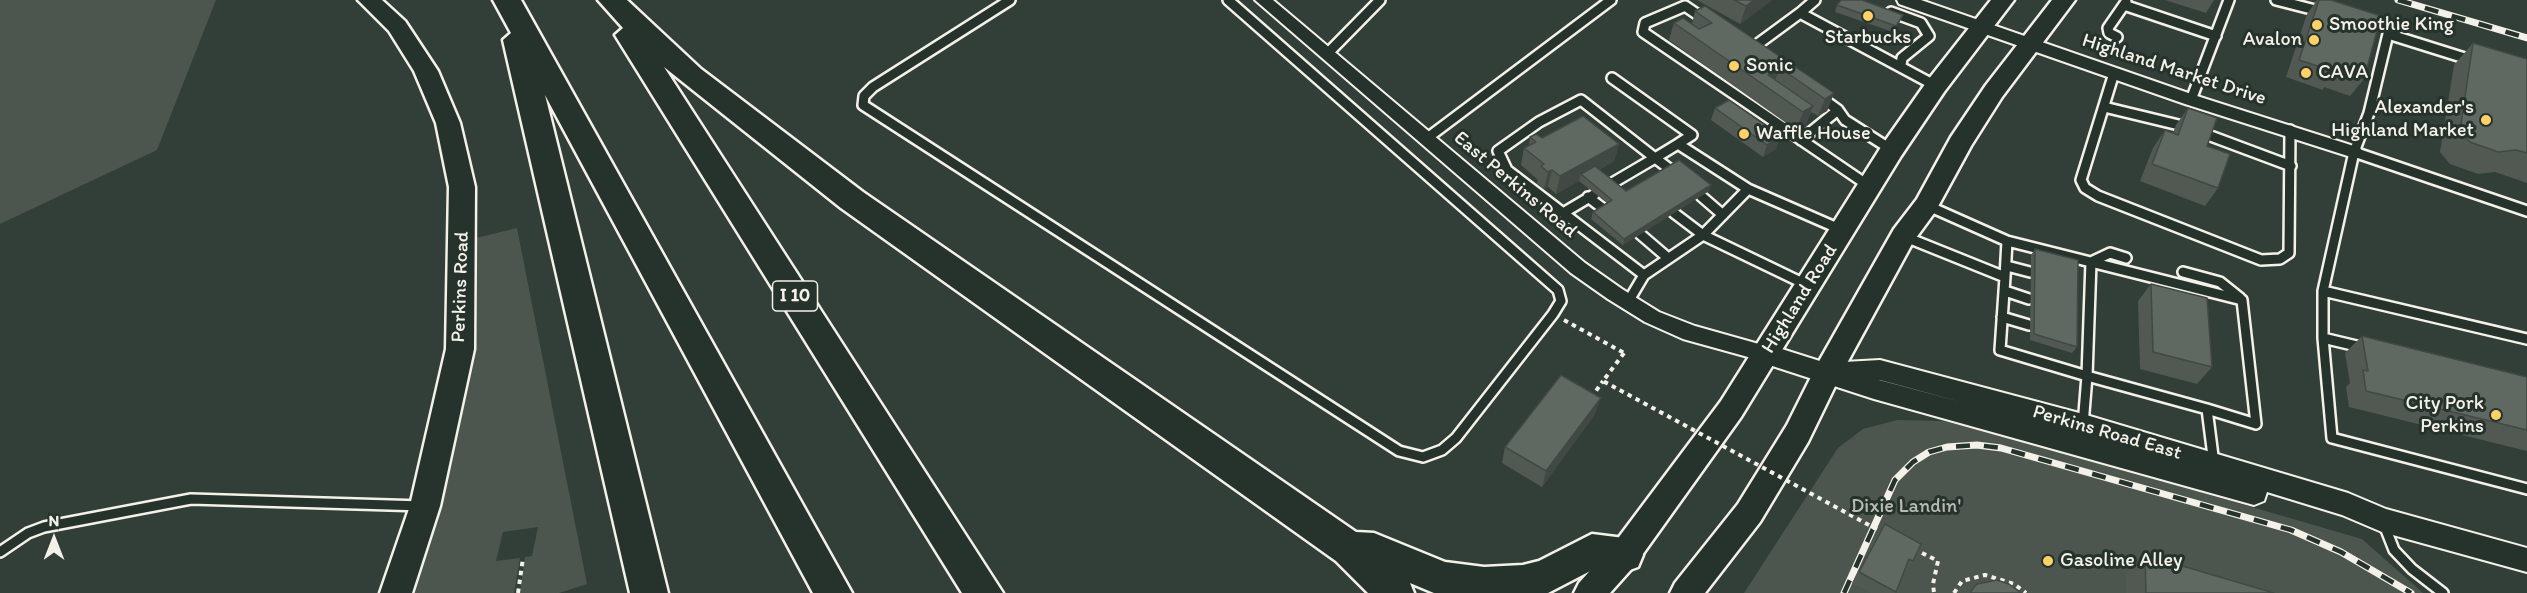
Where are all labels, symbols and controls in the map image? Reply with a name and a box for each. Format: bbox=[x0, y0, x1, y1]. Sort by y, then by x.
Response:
marker: Starbucks bbox=[1861, 9, 1875, 23]
place label: Smoothie King bbox=[2329, 13, 2454, 37]
marker: Smoothie King bbox=[2310, 18, 2324, 32]
place label: Starbucks bbox=[1825, 26, 1911, 50]
place label: Avalon bbox=[2243, 28, 2302, 52]
street label: Highland Market Drive bbox=[2079, 29, 2269, 111]
marker: Avalon bbox=[2307, 33, 2321, 47]
place label: Sonic bbox=[1746, 54, 1793, 78]
marker: Sonic bbox=[1727, 59, 1741, 73]
place label: CAVA bbox=[2318, 61, 2368, 85]
marker: CAVA bbox=[2299, 66, 2313, 80]
place label: Alexander's Highland Market bbox=[2331, 96, 2474, 143]
marker: Alexander's Highland Market bbox=[2479, 113, 2493, 127]
place label: Waffle House bbox=[1756, 122, 1871, 146]
street label: East Perkins Road bbox=[1448, 126, 1582, 244]
marker: Waffle House bbox=[1737, 127, 1751, 141]
street label: Perkins Road bbox=[447, 231, 475, 343]
street label: Highland Road bbox=[1757, 240, 1843, 358]
road number: I 10 bbox=[772, 281, 818, 311]
place label: City Pork Perkins bbox=[2405, 392, 2484, 439]
street label: Perkins Road East bbox=[2030, 400, 2184, 466]
marker: City Pork Perkins bbox=[2489, 408, 2503, 422]
park label: Dixie Landin' bbox=[1851, 495, 1961, 519]
north arrow bbox=[24, 509, 84, 569]
text: N bbox=[49, 511, 59, 530]
place label: Gasoline Alley bbox=[2060, 549, 2183, 573]
marker: Gasoline Alley bbox=[2041, 554, 2055, 568]

